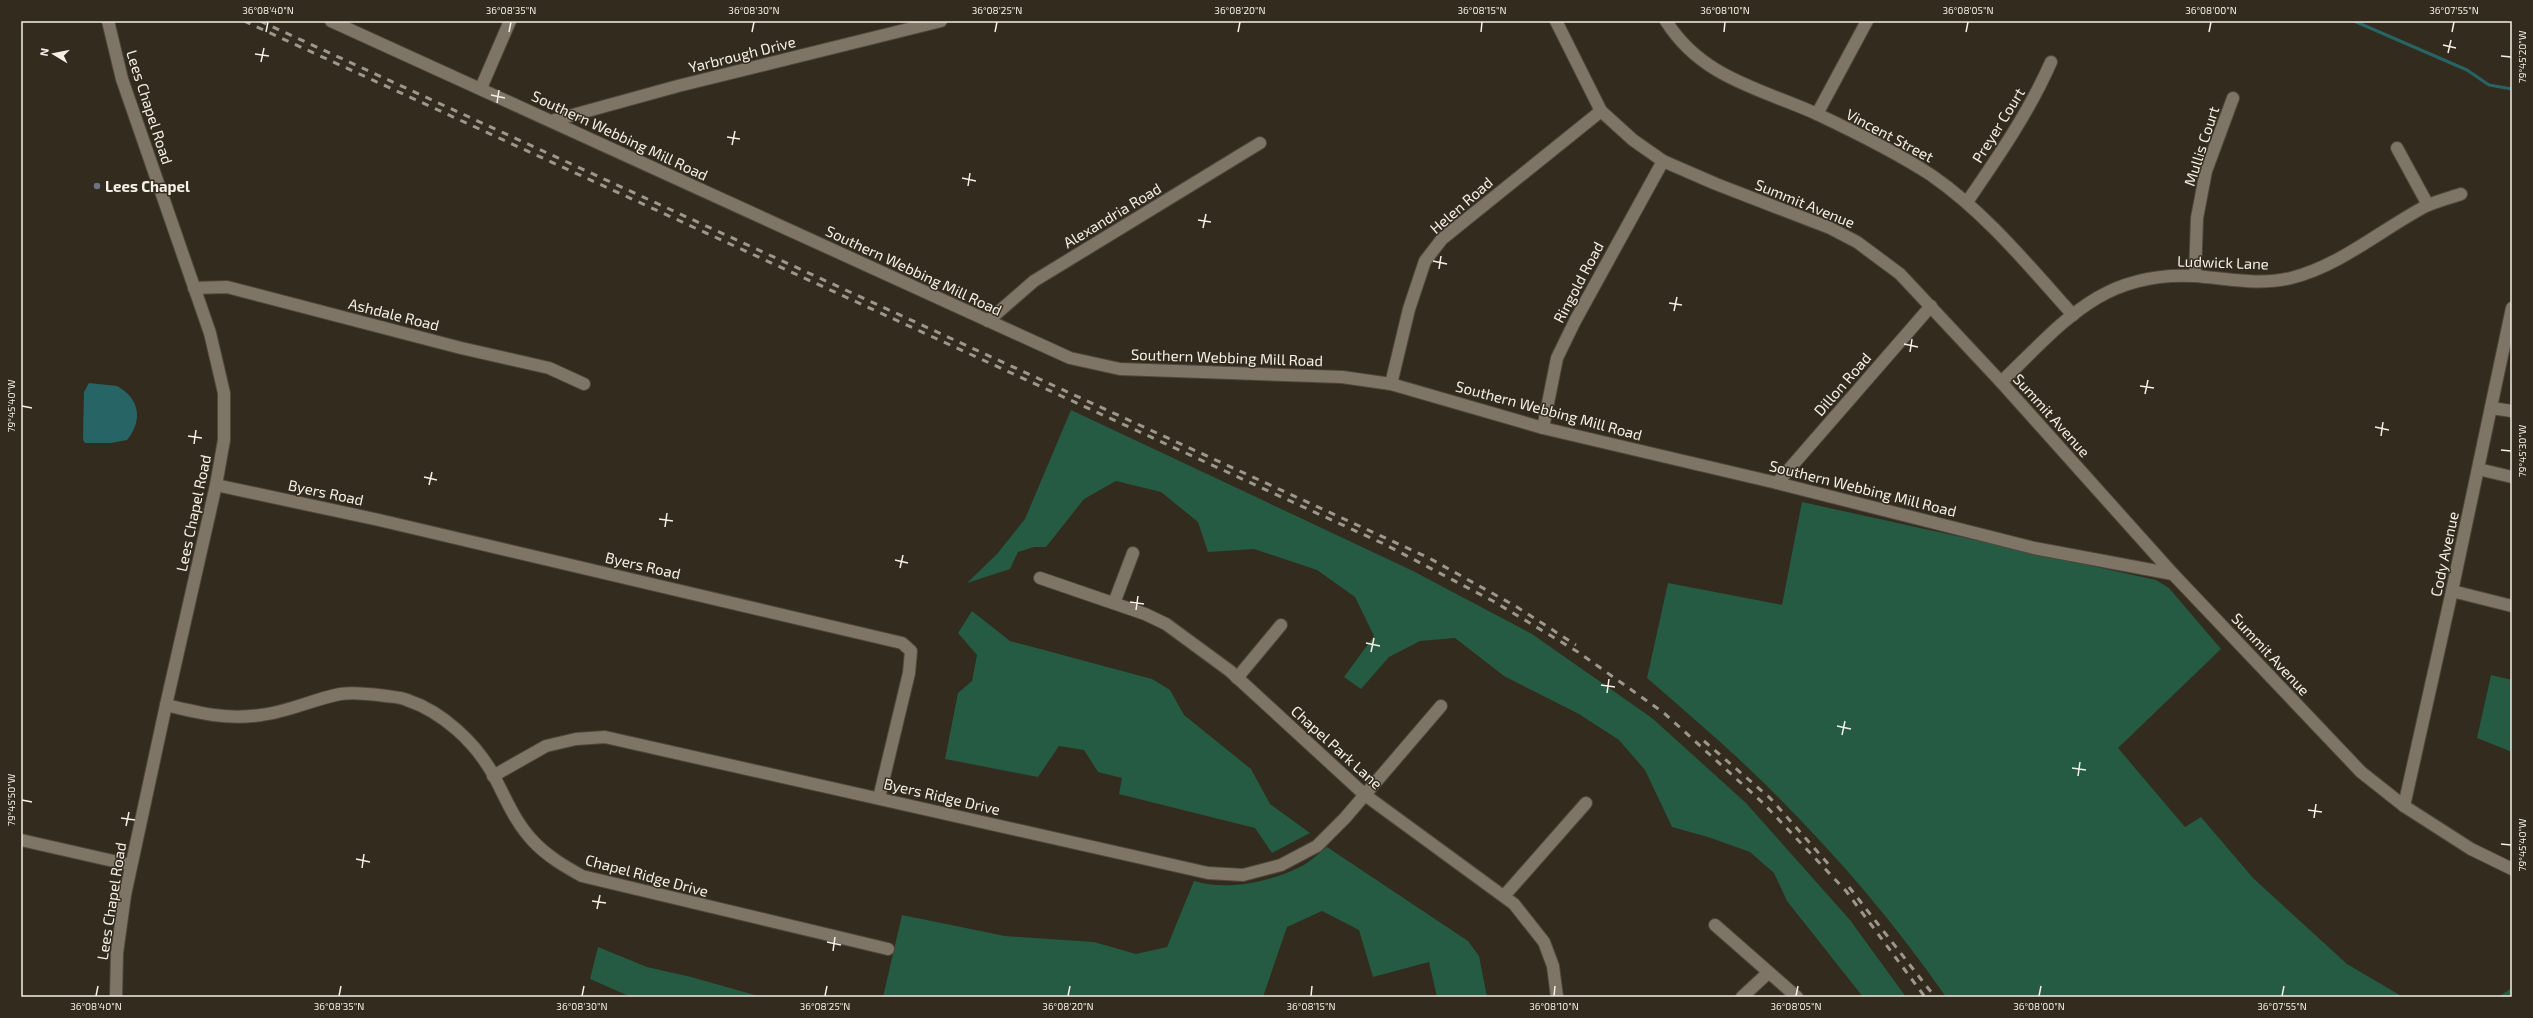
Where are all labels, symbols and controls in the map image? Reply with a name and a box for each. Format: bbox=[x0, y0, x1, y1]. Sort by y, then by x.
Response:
text: 36°08'40"N bbox=[242, 4, 294, 16]
text: 36°08'35"N bbox=[486, 4, 536, 16]
text: 36°08'30"N bbox=[728, 4, 780, 16]
text: 36°08'25"N bbox=[972, 4, 1022, 16]
text: 36°08'20"N bbox=[1214, 4, 1266, 16]
text: 36°08'15"N bbox=[1457, 4, 1507, 16]
text: 36°08'10"N bbox=[1700, 4, 1750, 16]
text: 36°08'05"N bbox=[1942, 4, 1994, 16]
text: 36°08'00"N bbox=[2185, 4, 2237, 16]
text: 36°07'55"N bbox=[2429, 4, 2479, 16]
text: 79°45'20"W bbox=[2516, 30, 2528, 83]
street label: Yarbrough Drive bbox=[687, 32, 797, 76]
north arrow bbox=[34, 34, 74, 74]
text: N bbox=[37, 47, 51, 57]
street label: Lees Chapel Road bbox=[123, 48, 177, 166]
street label: Preyer Court bbox=[1968, 84, 2028, 166]
street label: Southern Webbing Mill Road bbox=[529, 86, 711, 184]
street label: Vincent Street bbox=[1843, 104, 1937, 166]
street label: Mullis Court bbox=[2180, 104, 2222, 188]
street label: Helen Road bbox=[1426, 173, 1496, 237]
street label: Summit Avenue bbox=[1753, 175, 1857, 231]
place label: Lees Chapel bbox=[105, 177, 190, 195]
street label: Alexandria Road bbox=[1060, 179, 1164, 251]
marker: Lees Chapel bbox=[92, 181, 102, 191]
street label: Southern Webbing Mill Road bbox=[823, 221, 1005, 319]
street label: Ringold Road bbox=[1549, 238, 1607, 326]
street label: Ludwick Lane bbox=[2177, 251, 2269, 273]
street label: Ashdale Road bbox=[347, 294, 441, 334]
street label: Southern Webbing Mill Road bbox=[1131, 345, 1323, 369]
street label: Dillon Road bbox=[1810, 349, 1874, 419]
street label: Summit Avenue bbox=[2010, 370, 2094, 460]
street label: Southern Webbing Mill Road bbox=[1454, 376, 1644, 444]
text: 79°45'40"W bbox=[5, 379, 17, 433]
text: 79°45'30"W bbox=[2516, 424, 2528, 477]
street label: Lees Chapel Road bbox=[172, 453, 214, 573]
street label: Southern Webbing Mill Road bbox=[1767, 456, 1959, 520]
street label: Byers Road bbox=[287, 475, 365, 509]
street label: Cody Avenue bbox=[2426, 510, 2462, 598]
street label: Byers Road bbox=[604, 548, 682, 582]
street label: Summit Avenue bbox=[2228, 609, 2314, 699]
street label: Chapel Park Lane bbox=[1288, 701, 1386, 793]
text: 79°45'50"W bbox=[5, 773, 17, 826]
street label: Byers Ridge Drive bbox=[882, 774, 1002, 818]
text: 79°45'40"W bbox=[2516, 818, 2528, 872]
street label: Lees Chapel Road bbox=[93, 841, 129, 961]
street label: Chapel Ridge Drive bbox=[584, 850, 710, 900]
text: 36°08'40"N bbox=[70, 1000, 122, 1012]
text: 36°08'35"N bbox=[314, 1000, 364, 1012]
text: 36°08'30"N bbox=[556, 1000, 608, 1012]
text: 36°08'25"N bbox=[800, 1000, 850, 1012]
text: 36°08'20"N bbox=[1042, 1000, 1094, 1012]
text: 36°08'15"N bbox=[1286, 1000, 1336, 1012]
text: 36°08'10"N bbox=[1529, 1000, 1579, 1012]
text: 36°08'05"N bbox=[1770, 1000, 1822, 1012]
text: 36°08'00"N bbox=[2013, 1000, 2065, 1012]
text: 36°07'55"N bbox=[2257, 1000, 2307, 1012]

